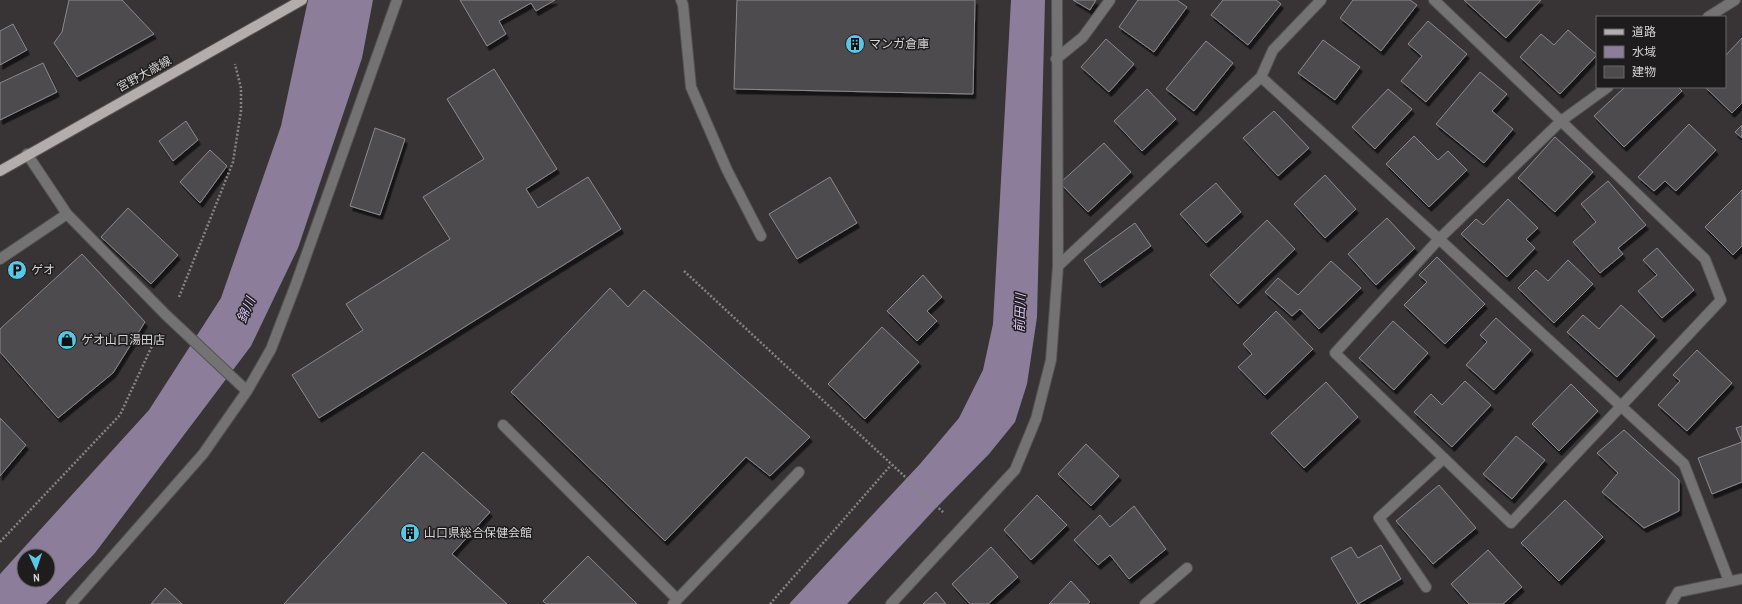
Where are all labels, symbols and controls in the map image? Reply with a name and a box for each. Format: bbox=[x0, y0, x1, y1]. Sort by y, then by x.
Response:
legend bbox=[1596, 16, 1726, 88]
text: 道路 bbox=[1632, 24, 1656, 40]
building icon: マンガ倉庫 bbox=[844, 33, 866, 55]
place label: マンガ倉庫 bbox=[869, 36, 929, 52]
text: 水域 bbox=[1632, 44, 1656, 60]
street label: 宮野大歳線 bbox=[114, 52, 174, 96]
text: 建物 bbox=[1632, 64, 1656, 80]
parking icon: ゲオ bbox=[6, 259, 28, 281]
place label: ゲオ bbox=[31, 262, 55, 278]
water label: 前田川 bbox=[1011, 291, 1029, 333]
water label: 錦川 bbox=[233, 293, 260, 325]
shop icon: ゲオ山口湯田店 bbox=[56, 329, 78, 351]
place label: ゲオ山口湯田店 bbox=[81, 332, 165, 348]
building icon: 山口県総合保健会館 bbox=[399, 522, 421, 544]
place label: 山口県総合保健会館 bbox=[424, 525, 532, 541]
north arrow bbox=[16, 548, 56, 588]
text: N bbox=[33, 571, 40, 585]

